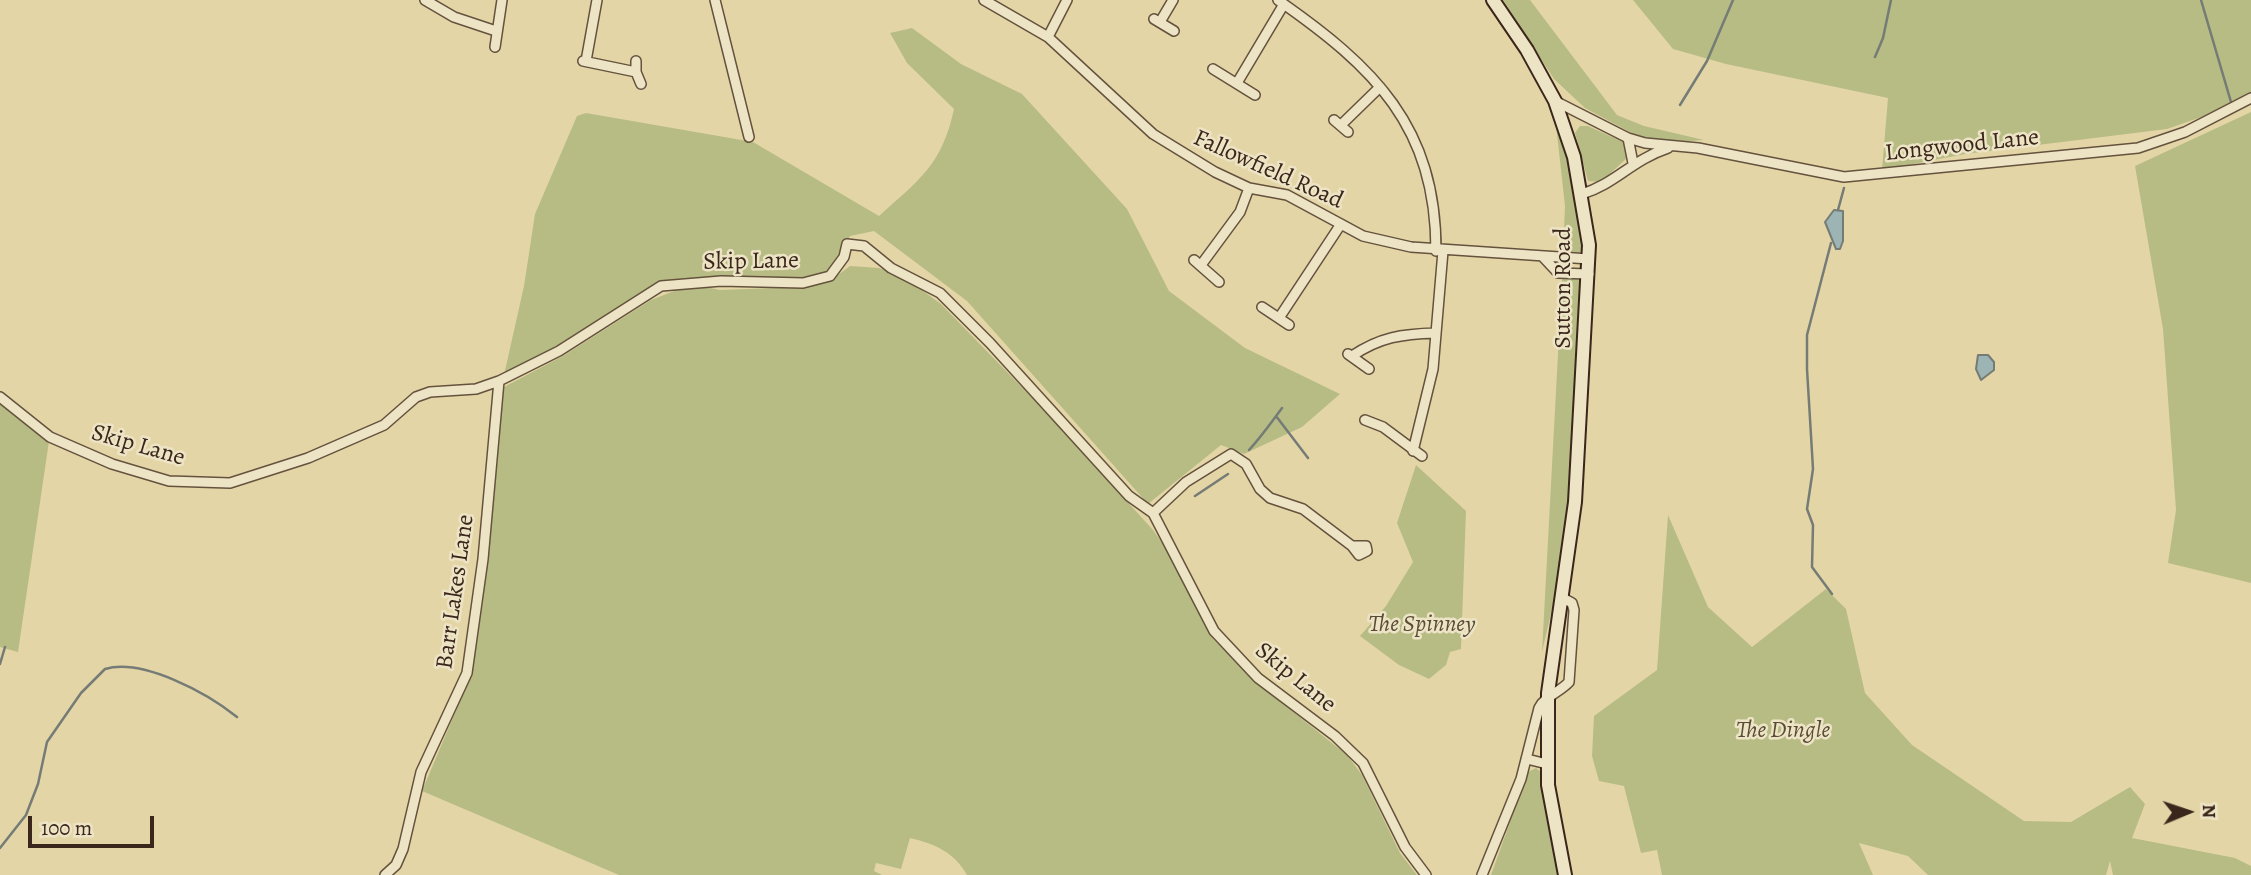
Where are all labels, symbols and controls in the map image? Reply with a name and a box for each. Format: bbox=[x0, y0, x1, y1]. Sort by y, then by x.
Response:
street label: Fallowfield Road bbox=[1189, 124, 1347, 216]
street label: Longwood Lane bbox=[1884, 124, 2040, 168]
street label: Sutton Road bbox=[1550, 227, 1578, 349]
street label: Skip Lane bbox=[703, 247, 799, 277]
street label: Skip Lane bbox=[88, 419, 188, 473]
street label: Barr Lakes Lane bbox=[431, 513, 481, 671]
park label: The Spinney bbox=[1369, 611, 1475, 639]
street label: Skip Lane bbox=[1249, 637, 1341, 719]
park label: The Dingle bbox=[1736, 717, 1830, 745]
north arrow bbox=[2153, 777, 2223, 847]
scale bar bbox=[32, 802, 158, 846]
text: N bbox=[2196, 804, 2222, 819]
text: 100 m bbox=[41, 814, 92, 842]

